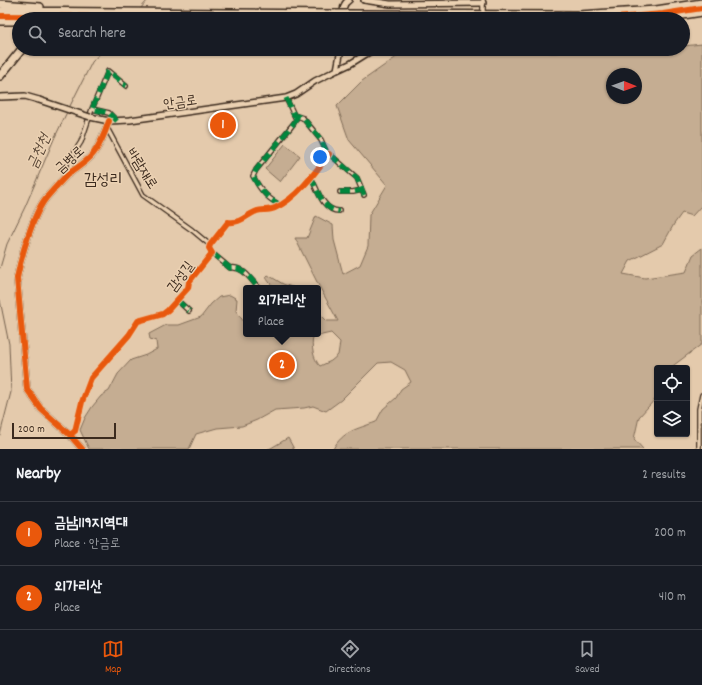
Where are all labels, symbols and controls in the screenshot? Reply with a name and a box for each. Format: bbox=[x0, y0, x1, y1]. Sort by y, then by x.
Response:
search box bbox=[12, 12, 690, 56]
icon: search bbox=[26, 23, 48, 45]
text: Search here bbox=[58, 23, 126, 45]
north arrow bbox=[606, 68, 642, 104]
street label: 안금로 bbox=[162, 91, 198, 115]
pin: 1 bbox=[210, 110, 236, 140]
water label: 금천천 bbox=[22, 129, 58, 173]
street label: 금병로 bbox=[51, 142, 90, 179]
street label: 바람재로 bbox=[121, 145, 162, 193]
your location bbox=[310, 147, 330, 167]
district label: 감성리 bbox=[84, 169, 122, 192]
street label: 감성길 bbox=[164, 257, 200, 297]
popup bbox=[243, 285, 321, 337]
text: 외가리산 bbox=[258, 291, 306, 313]
text: Place bbox=[258, 313, 284, 332]
pin: 2 bbox=[269, 350, 295, 380]
map controls bbox=[654, 365, 690, 437]
button: locate bbox=[654, 365, 690, 401]
button: layers bbox=[654, 401, 690, 437]
scale bar bbox=[12, 421, 116, 440]
text: 200 m bbox=[18, 422, 45, 438]
text: Nearby bbox=[16, 463, 60, 487]
text: 2 results bbox=[642, 466, 686, 485]
text: 금남119지역대 bbox=[54, 513, 128, 535]
text: 1 bbox=[28, 524, 30, 543]
text: 200 m bbox=[654, 524, 686, 543]
text: Place · 안금로 bbox=[54, 535, 120, 554]
text: 외가리산 bbox=[54, 577, 102, 599]
text: 2 bbox=[26, 588, 32, 607]
text: 410 m bbox=[659, 588, 686, 607]
text: Place bbox=[54, 599, 80, 618]
tab: Map bbox=[102, 638, 124, 678]
tab: Directions bbox=[329, 638, 371, 678]
tab: Saved bbox=[575, 638, 600, 678]

